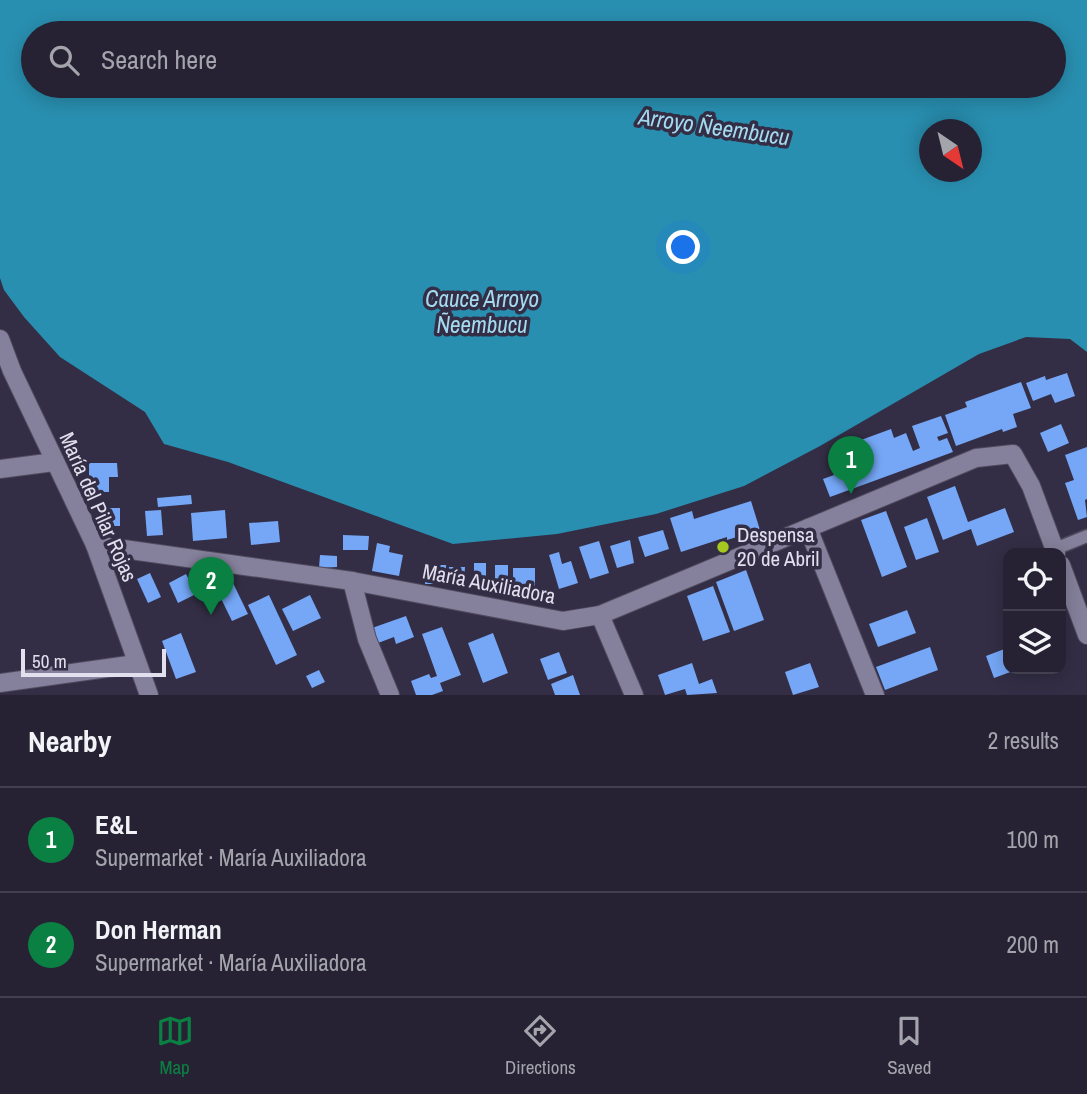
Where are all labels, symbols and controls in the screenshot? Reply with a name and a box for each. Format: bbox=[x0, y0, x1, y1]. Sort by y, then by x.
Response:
search box bbox=[21, 21, 1066, 98]
icon: search bbox=[45, 41, 83, 79]
text: Search here bbox=[101, 42, 217, 77]
water label: Arroyo Ñeembucu bbox=[636, 100, 791, 152]
north arrow bbox=[919, 119, 982, 182]
your location bbox=[666, 230, 700, 264]
water label: Cauce Arroyo Ñeembucu bbox=[425, 283, 539, 340]
street label: María del Pilar Rojas bbox=[53, 427, 144, 586]
pin: 1 bbox=[828, 436, 874, 494]
place label: Despensa 20 de Abril bbox=[737, 520, 819, 573]
marker: Despensa 20 de Abril bbox=[715, 539, 731, 555]
map controls bbox=[1003, 548, 1066, 674]
button: locate bbox=[1003, 548, 1066, 611]
street label: María Auxiliadora bbox=[420, 556, 559, 611]
pin: 2 bbox=[188, 557, 234, 615]
button: layers bbox=[1003, 611, 1066, 674]
scale bar bbox=[21, 646, 166, 678]
text: 50 m bbox=[32, 648, 67, 674]
text: Nearby bbox=[28, 721, 111, 761]
text: 2 results bbox=[988, 725, 1059, 756]
text: E&L bbox=[95, 807, 138, 842]
text: 1 bbox=[46, 824, 56, 855]
text: 100 m bbox=[1007, 824, 1059, 855]
text: Supermarket · María Auxiliadora bbox=[95, 842, 367, 873]
text: Don Herman bbox=[95, 912, 222, 947]
text: 2 bbox=[46, 929, 56, 960]
text: 200 m bbox=[1007, 929, 1059, 960]
text: Supermarket · María Auxiliadora bbox=[95, 947, 367, 978]
tab: Map bbox=[156, 1012, 194, 1080]
tab: Directions bbox=[505, 1012, 576, 1080]
tab: Saved bbox=[887, 1012, 931, 1080]

